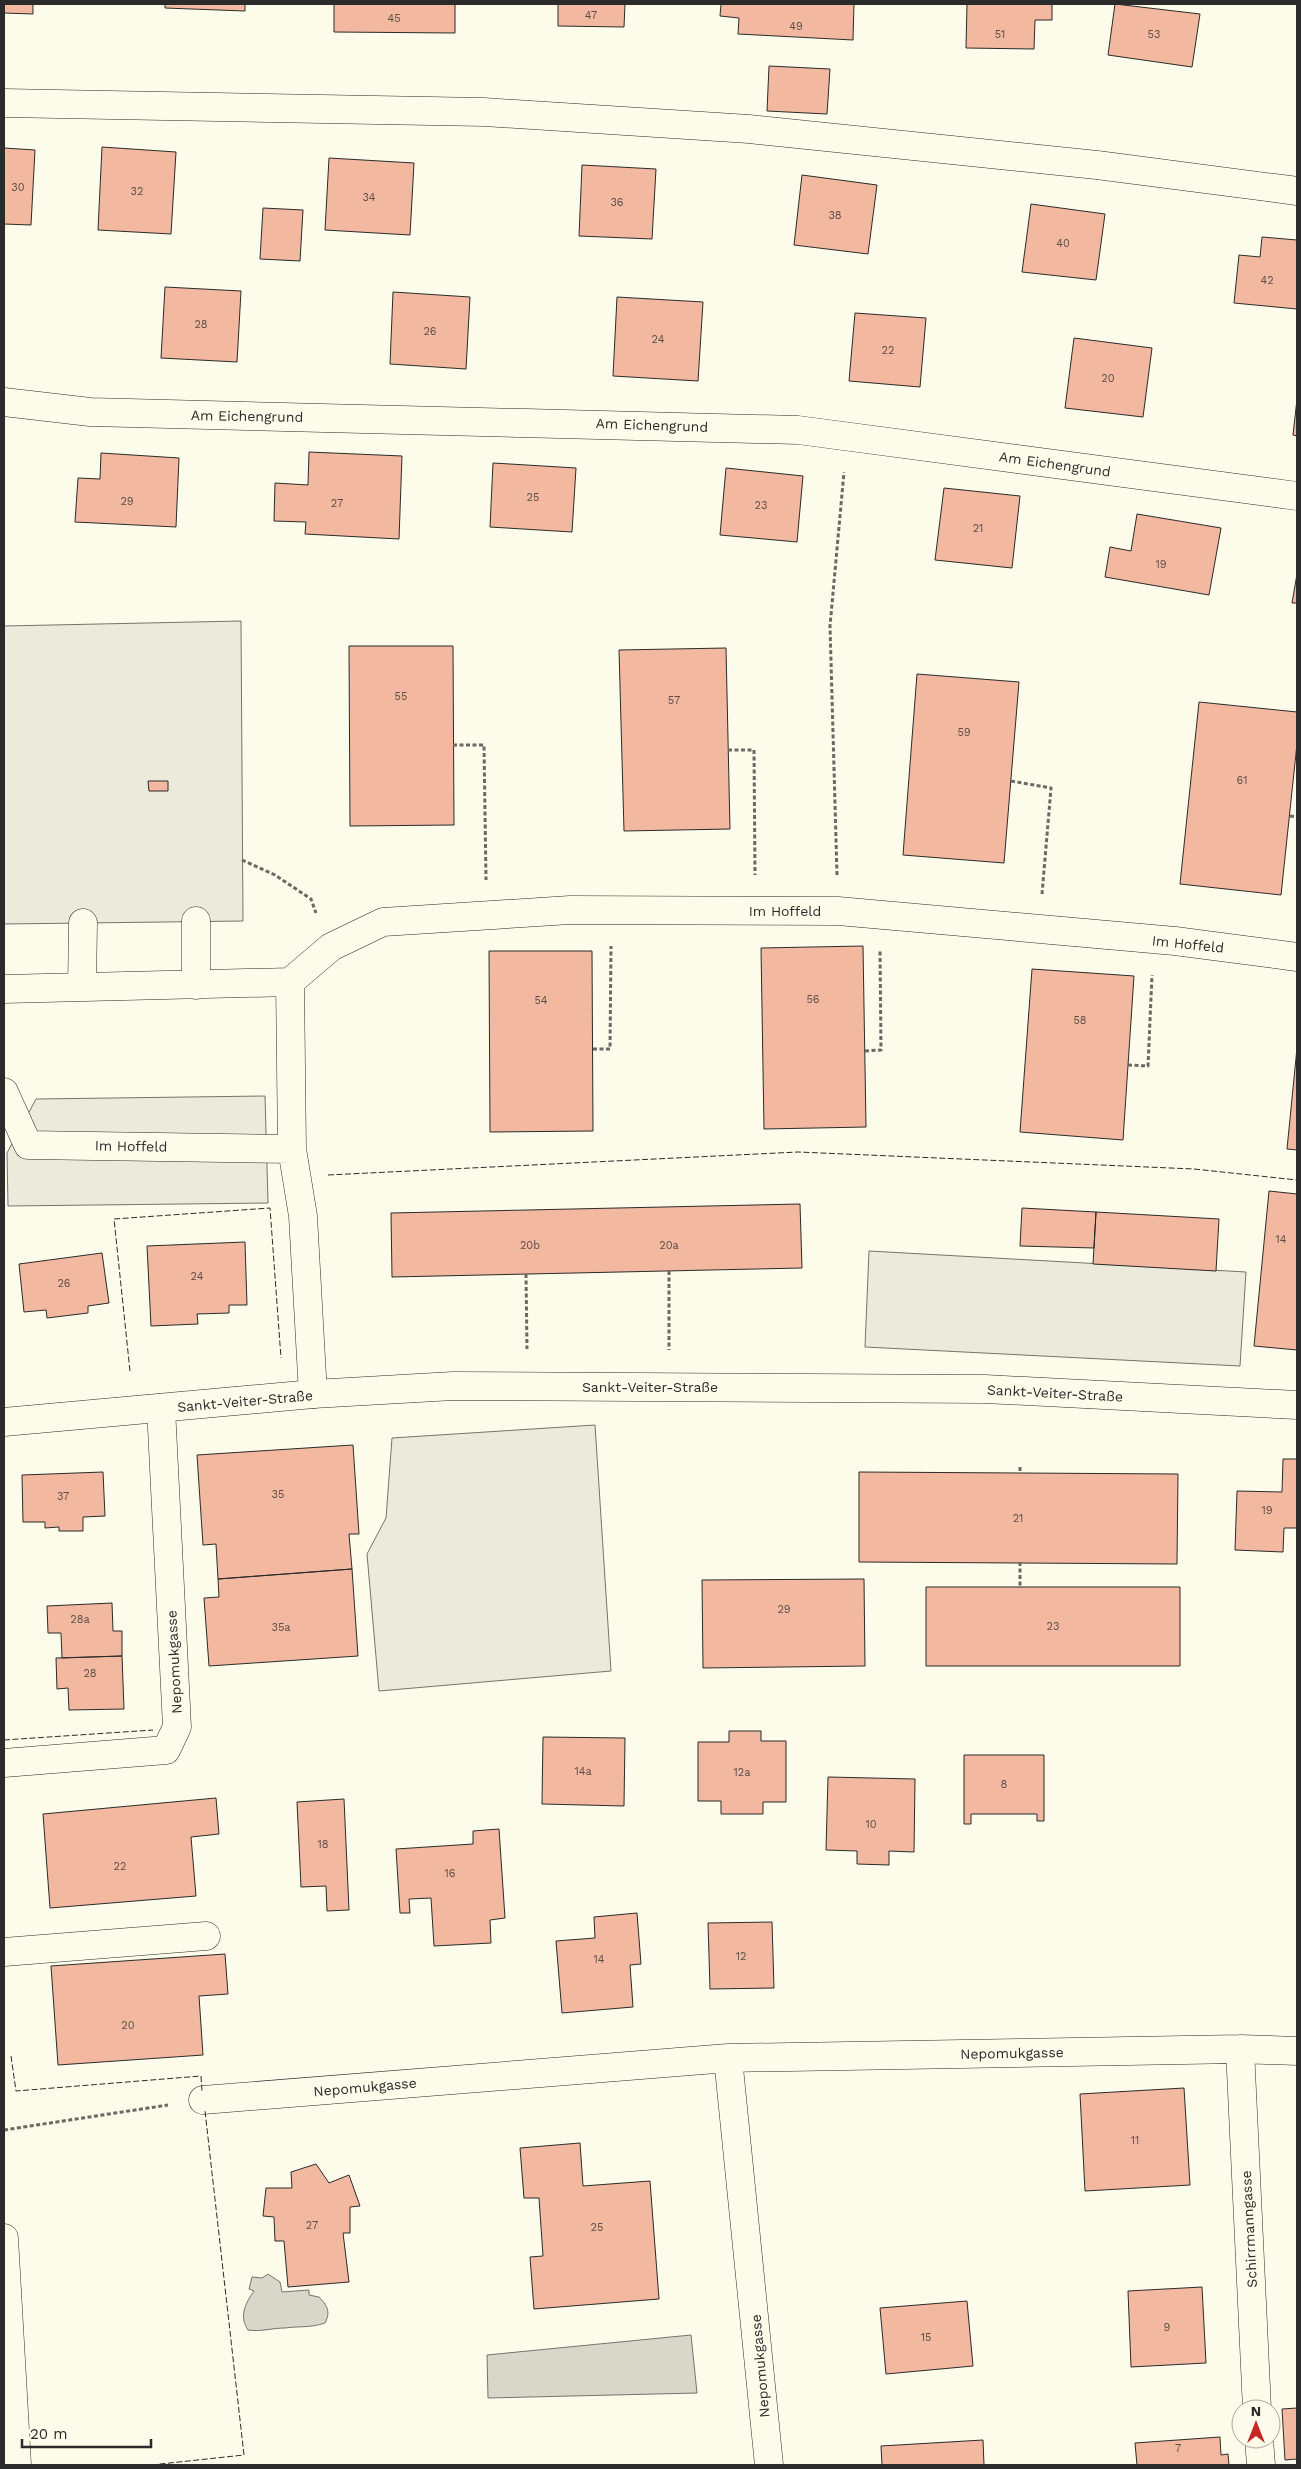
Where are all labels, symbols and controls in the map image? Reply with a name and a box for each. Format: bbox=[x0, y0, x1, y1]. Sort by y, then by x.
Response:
house number: 47 bbox=[585, 9, 597, 22]
house number: 45 bbox=[387, 12, 401, 25]
house number: 49 bbox=[789, 20, 803, 33]
house number: 51 bbox=[995, 28, 1005, 41]
house number: 53 bbox=[1148, 28, 1160, 41]
house number: 30 bbox=[11, 181, 25, 194]
house number: 32 bbox=[131, 185, 143, 198]
house number: 34 bbox=[362, 191, 376, 204]
house number: 36 bbox=[610, 196, 624, 209]
house number: 38 bbox=[828, 209, 842, 222]
house number: 40 bbox=[1056, 237, 1070, 250]
house number: 42 bbox=[1260, 274, 1274, 287]
house number: 28 bbox=[194, 318, 208, 331]
house number: 26 bbox=[423, 325, 437, 338]
house number: 24 bbox=[652, 333, 665, 346]
house number: 22 bbox=[882, 344, 894, 357]
house number: 20 bbox=[1101, 372, 1115, 385]
street label: Am Eichengrund bbox=[191, 407, 303, 425]
street label: Am Eichengrund bbox=[595, 415, 709, 435]
street label: Am Eichengrund bbox=[998, 448, 1112, 480]
house number: 25 bbox=[527, 491, 539, 504]
house number: 29 bbox=[120, 495, 134, 508]
house number: 27 bbox=[331, 497, 343, 510]
house number: 23 bbox=[755, 499, 767, 512]
house number: 21 bbox=[973, 522, 983, 535]
house number: 19 bbox=[1155, 558, 1167, 571]
house number: 55 bbox=[395, 690, 407, 703]
house number: 57 bbox=[668, 694, 680, 707]
house number: 59 bbox=[957, 726, 971, 739]
house number: 61 bbox=[1237, 774, 1247, 787]
street label: Im Hoffeld bbox=[749, 903, 821, 919]
street label: Im Hoffeld bbox=[1151, 932, 1225, 956]
house number: 56 bbox=[806, 993, 820, 1006]
house number: 54 bbox=[534, 994, 548, 1007]
house number: 58 bbox=[1073, 1014, 1087, 1027]
street label: Im Hoffeld bbox=[95, 1137, 167, 1155]
house number: 14 bbox=[1275, 1233, 1287, 1246]
house number: 20b bbox=[520, 1239, 540, 1252]
house number: 20a bbox=[659, 1239, 679, 1252]
house number: 24 bbox=[191, 1270, 204, 1283]
house number: 26 bbox=[57, 1277, 71, 1290]
street label: Sankt-Veiter-Straße bbox=[582, 1379, 718, 1395]
street label: Sankt-Veiter-Straße bbox=[987, 1381, 1123, 1405]
street label: Sankt-Veiter-Straße bbox=[177, 1387, 313, 1415]
house number: 35 bbox=[272, 1488, 284, 1501]
house number: 37 bbox=[57, 1490, 69, 1503]
house number: 19 bbox=[1261, 1504, 1273, 1517]
house number: 21 bbox=[1013, 1512, 1023, 1525]
house number: 29 bbox=[777, 1603, 791, 1616]
street label: Nepomukgasse bbox=[163, 1610, 185, 1714]
house number: 28a bbox=[70, 1613, 90, 1626]
house number: 23 bbox=[1047, 1620, 1059, 1633]
house number: 35a bbox=[271, 1621, 291, 1634]
house number: 28 bbox=[83, 1667, 97, 1680]
house number: 14a bbox=[574, 1765, 592, 1778]
house number: 12a bbox=[734, 1766, 750, 1779]
house number: 8 bbox=[1001, 1778, 1008, 1791]
house number: 10 bbox=[865, 1818, 877, 1831]
house number: 18 bbox=[317, 1838, 329, 1851]
house number: 22 bbox=[114, 1860, 126, 1873]
house number: 16 bbox=[445, 1867, 456, 1880]
house number: 12 bbox=[736, 1950, 746, 1963]
house number: 14 bbox=[593, 1953, 605, 1966]
house number: 20 bbox=[121, 2019, 135, 2032]
street label: Nepomukgasse bbox=[960, 2044, 1064, 2062]
street label: Nepomukgasse bbox=[313, 2075, 417, 2099]
house number: 11 bbox=[1131, 2134, 1139, 2147]
street label: Schirrmanngasse bbox=[1238, 2170, 1260, 2288]
house number: 27 bbox=[306, 2219, 318, 2232]
house number: 25 bbox=[591, 2221, 603, 2234]
street label: Nepomukgasse bbox=[748, 2314, 772, 2418]
house number: 9 bbox=[1164, 2321, 1171, 2334]
house number: 15 bbox=[921, 2331, 931, 2344]
north arrow bbox=[1231, 2399, 1281, 2449]
text: N bbox=[1251, 2403, 1261, 2419]
scale bar bbox=[22, 2416, 151, 2448]
text: 20 m bbox=[30, 2425, 68, 2443]
house number: 7 bbox=[1175, 2442, 1181, 2455]

